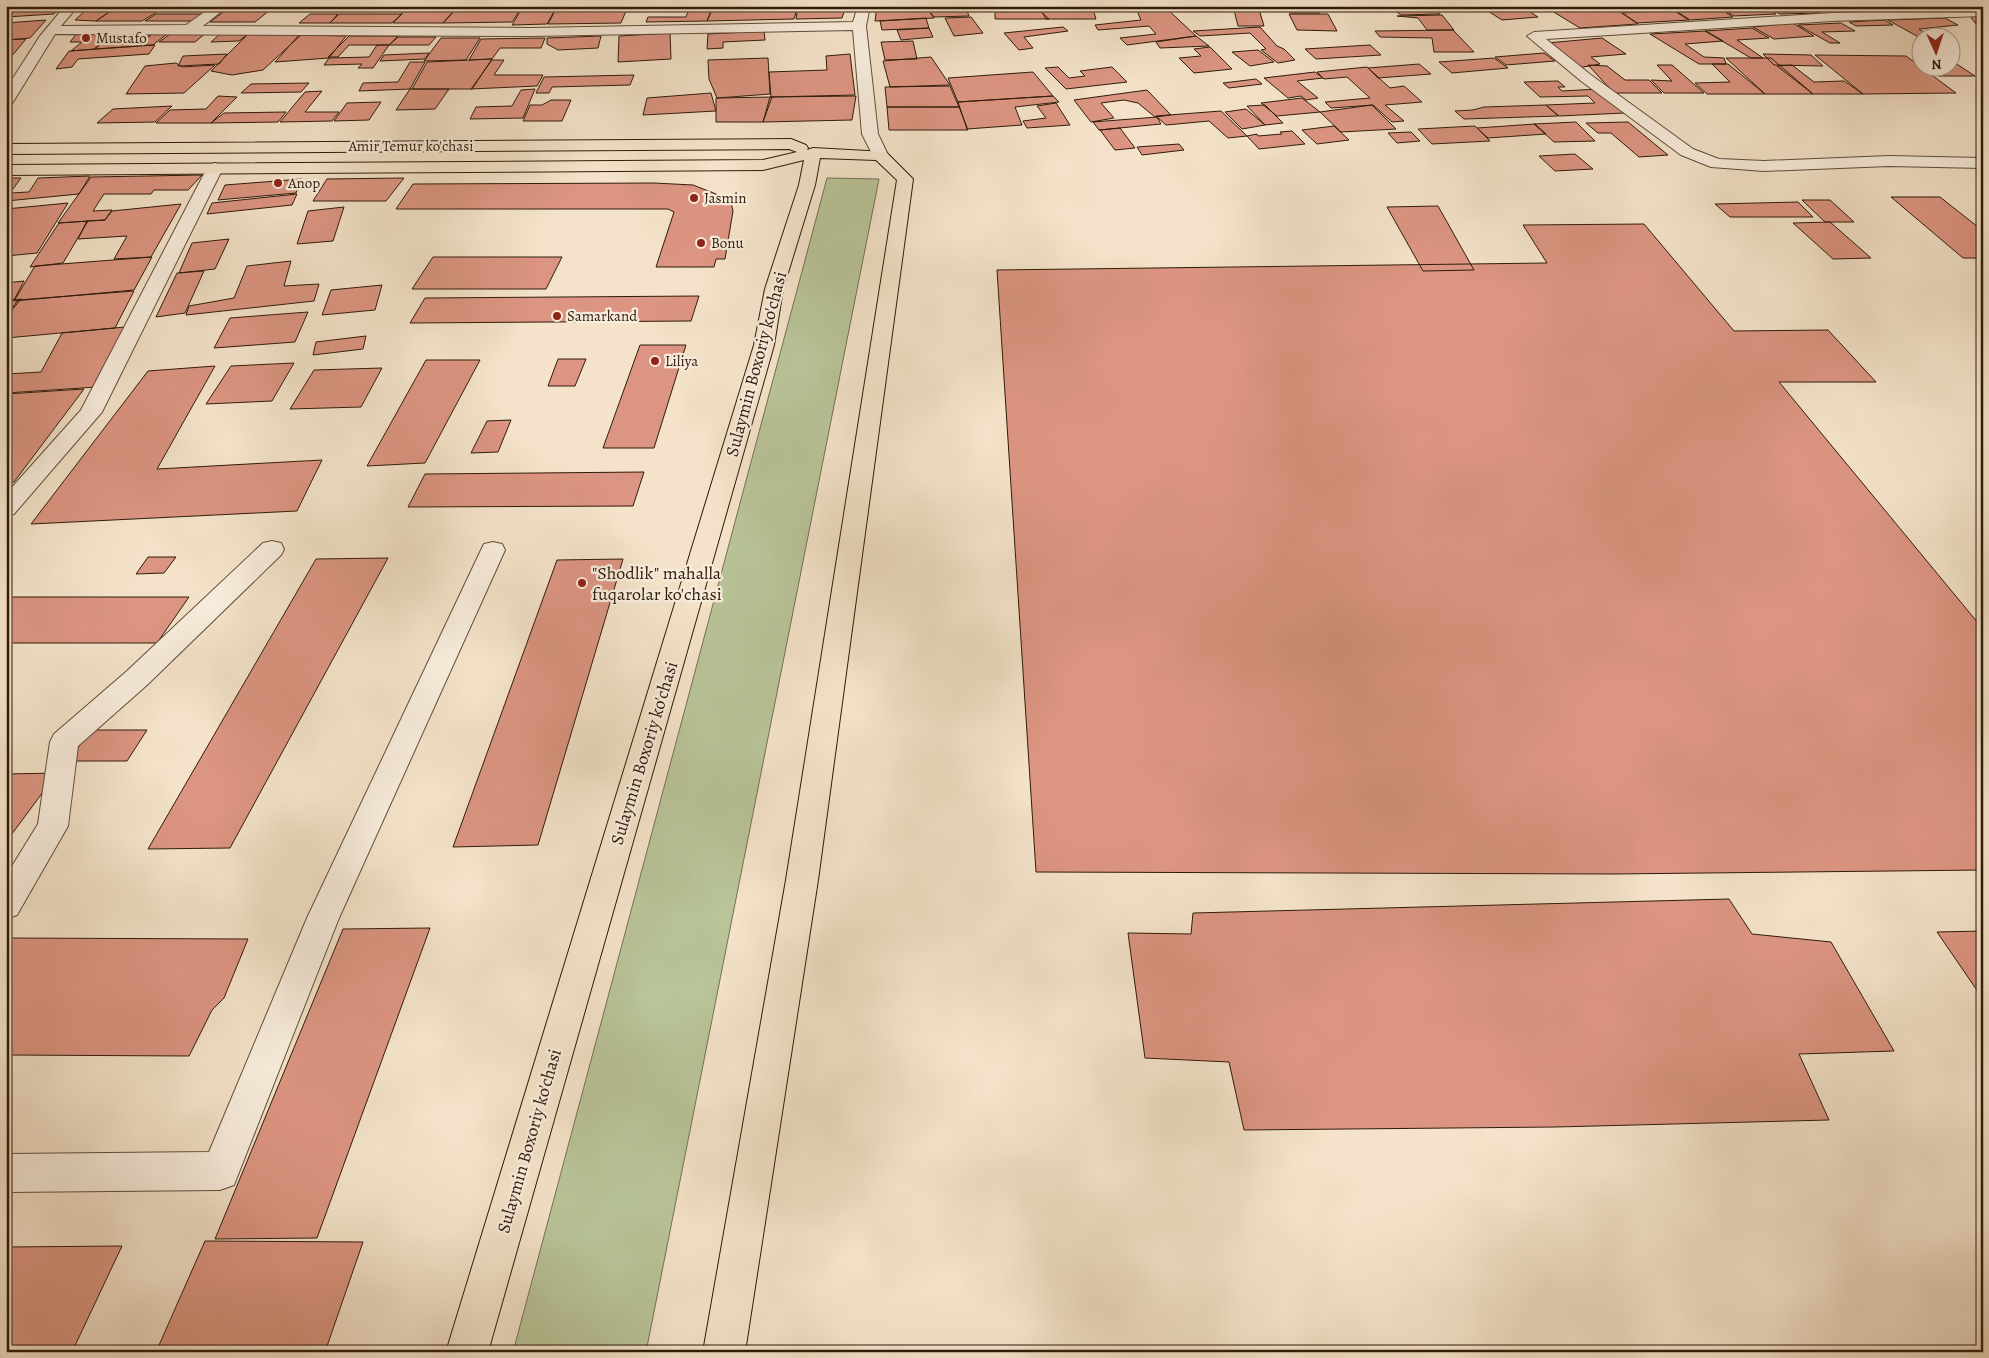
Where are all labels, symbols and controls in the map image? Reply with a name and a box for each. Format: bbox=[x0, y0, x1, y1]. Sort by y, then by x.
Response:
place label: Mustafo bbox=[96, 28, 147, 48]
north arrow bbox=[1912, 28, 1962, 78]
marker: Mustafo bbox=[80, 32, 92, 44]
text: N bbox=[1931, 55, 1942, 74]
street label: Amir Temur ko'chasi bbox=[347, 136, 474, 156]
place label: Anop bbox=[287, 173, 320, 193]
marker: Anop bbox=[272, 177, 284, 189]
place label: Jasmin bbox=[704, 188, 746, 208]
marker: Jasmin bbox=[688, 192, 700, 204]
place label: Bonu bbox=[711, 233, 744, 253]
marker: Bonu bbox=[695, 237, 707, 249]
street label: Sulaymin Boxoriy ko'chasi bbox=[720, 269, 792, 459]
place label: Samarkand bbox=[567, 306, 638, 326]
marker: Samarkand bbox=[551, 310, 563, 322]
place label: Liliya bbox=[665, 351, 698, 371]
marker: Liliya bbox=[649, 355, 661, 367]
place label: "Shodlik" mahalla fuqarolar ko'chasi bbox=[592, 561, 722, 606]
marker: "Shodlik" mahalla fuqarolar ko'chasi bbox=[576, 577, 588, 589]
street label: Sulaymin Boxoriy ko'chasi bbox=[605, 658, 683, 848]
street label: Sulaymin Boxoriy ko'chasi bbox=[491, 1046, 567, 1236]

